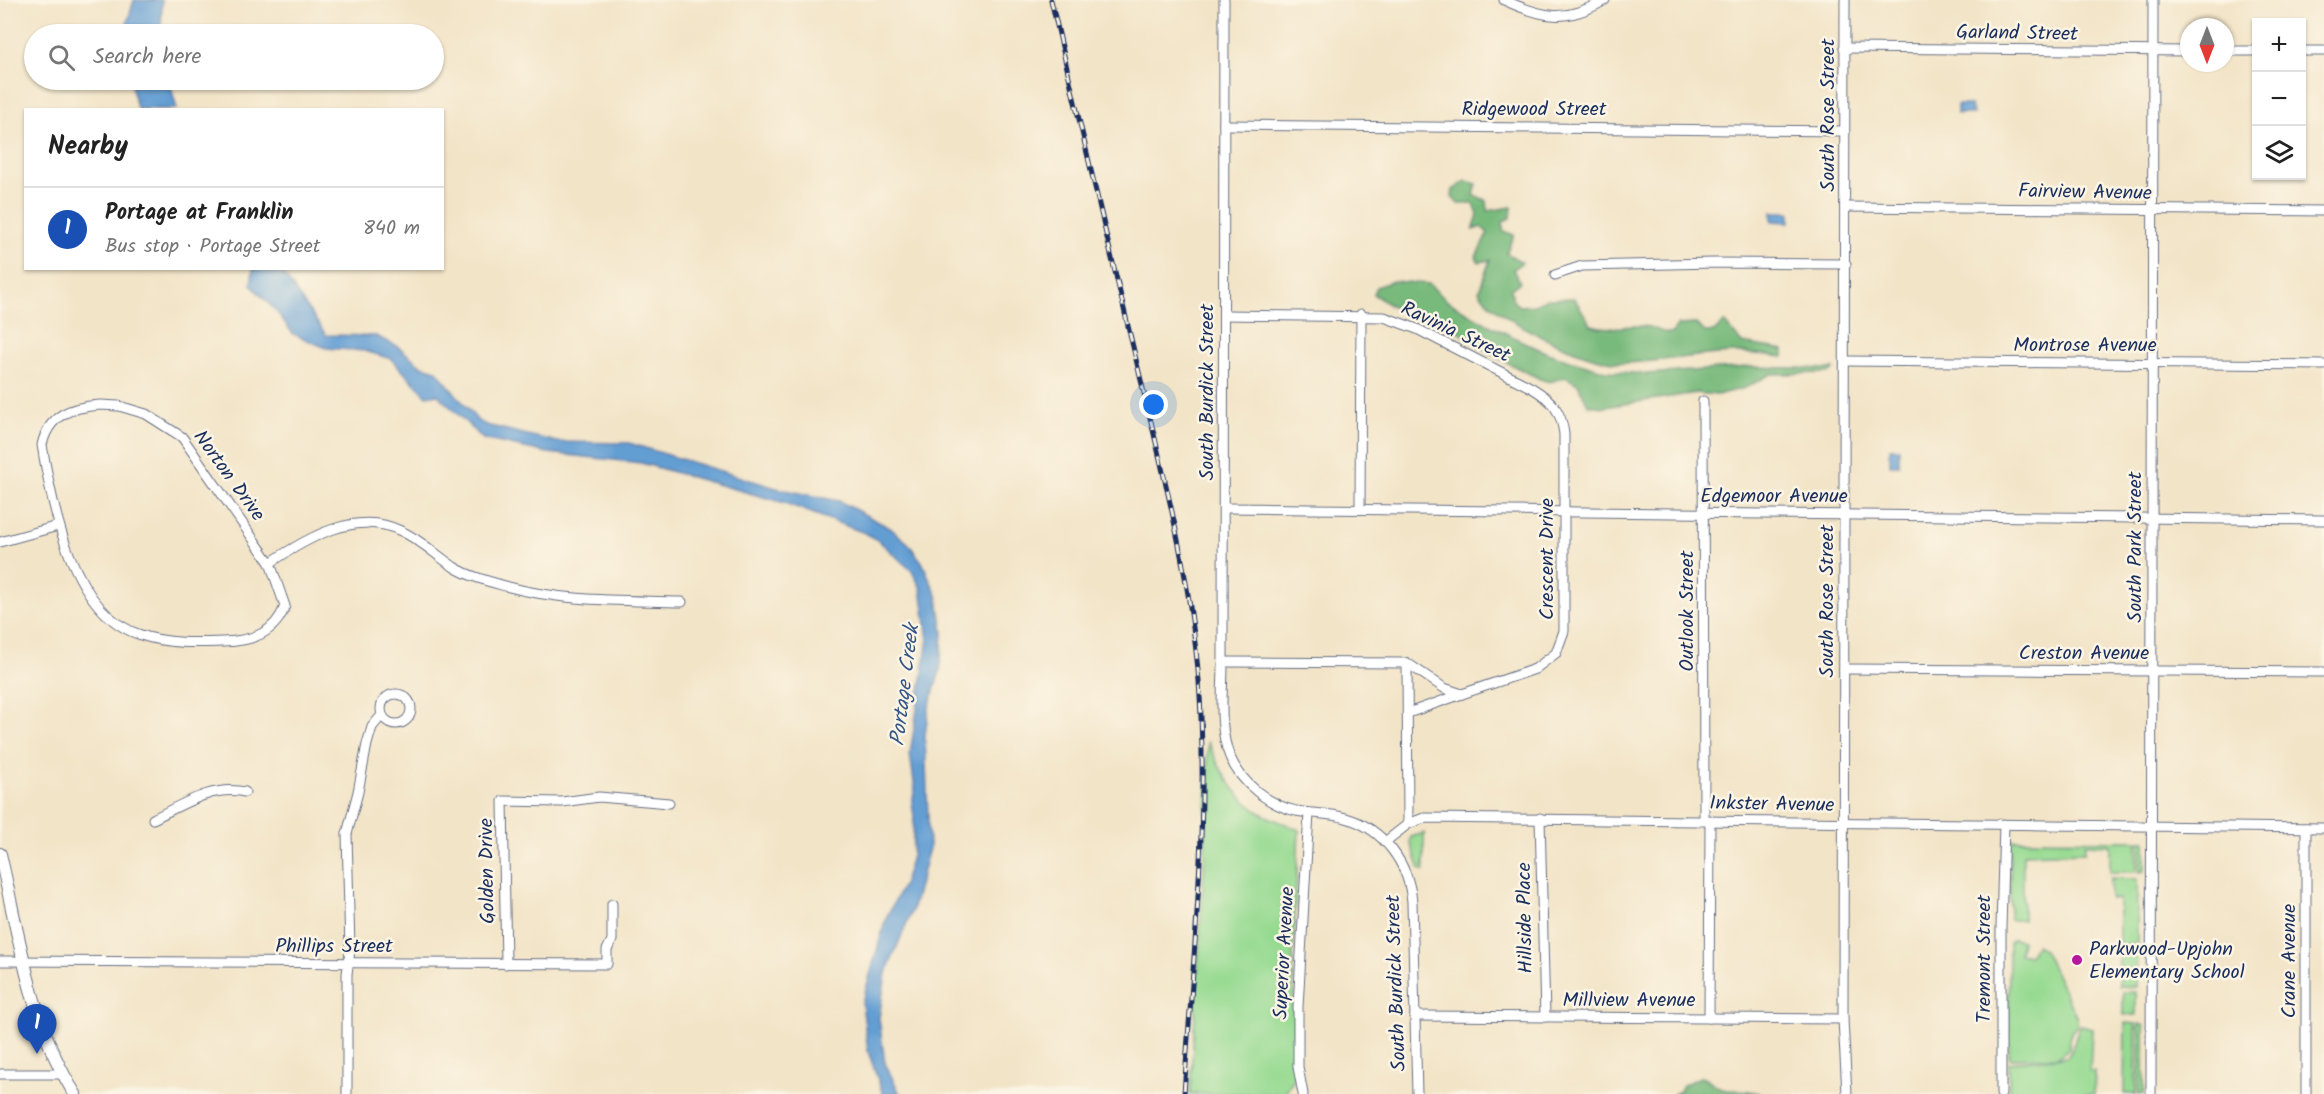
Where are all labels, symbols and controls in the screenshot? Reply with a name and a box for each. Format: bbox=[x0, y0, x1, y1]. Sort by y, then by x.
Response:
street label: Garland Street bbox=[1956, 17, 2078, 51]
north arrow bbox=[2180, 18, 2234, 72]
map controls bbox=[2252, 18, 2306, 180]
button: + bbox=[2252, 18, 2306, 72]
search box bbox=[24, 24, 444, 90]
street label: South Rose Street bbox=[1813, 38, 1845, 191]
text: Search here bbox=[93, 40, 201, 75]
icon: search bbox=[45, 41, 78, 74]
button: − bbox=[2252, 72, 2306, 126]
street label: Ridgewood Street bbox=[1461, 94, 1607, 126]
text: Nearby bbox=[48, 126, 128, 168]
button: layers bbox=[2252, 126, 2306, 180]
street label: Fairview Avenue bbox=[2018, 176, 2152, 210]
text: Portage at Franklin bbox=[105, 196, 294, 231]
text: 1 bbox=[64, 213, 71, 245]
text: 840 m bbox=[363, 213, 420, 245]
text: Bus stop · Portage Street bbox=[105, 231, 320, 263]
street label: Ravinia Street bbox=[1395, 293, 1516, 372]
street label: South Burdick Street bbox=[1192, 303, 1224, 480]
street label: Montrose Avenue bbox=[2013, 330, 2157, 362]
your location bbox=[1139, 390, 1168, 419]
street label: Norton Drive bbox=[184, 424, 273, 529]
street label: South Park Street bbox=[2120, 471, 2152, 622]
street label: Edgemoor Avenue bbox=[1700, 481, 1848, 513]
street label: Crescent Drive bbox=[1532, 498, 1564, 620]
street label: South Rose Street bbox=[1812, 524, 1844, 677]
street label: Outlook Street bbox=[1672, 550, 1704, 671]
water label: Portage Creek bbox=[882, 620, 930, 748]
street label: Creston Avenue bbox=[2019, 638, 2149, 670]
street label: Inkster Avenue bbox=[1709, 788, 1835, 822]
street label: Golden Drive bbox=[471, 818, 505, 924]
street label: Hillside Place bbox=[1509, 862, 1543, 974]
street label: Superior Avenue bbox=[1266, 886, 1304, 1020]
street label: South Burdick Street bbox=[1378, 894, 1416, 1072]
street label: Tremont Street bbox=[1969, 895, 2001, 1023]
street label: Crane Avenue bbox=[2274, 904, 2306, 1018]
street label: Phillips Street bbox=[275, 931, 393, 963]
place label: Parkwood-Upjohn Elementary School bbox=[2089, 934, 2245, 989]
marker: Parkwood-Upjohn Elementary School bbox=[2070, 953, 2084, 967]
street label: Millview Avenue bbox=[1563, 985, 1695, 1017]
pin: 1 bbox=[18, 1004, 57, 1054]

